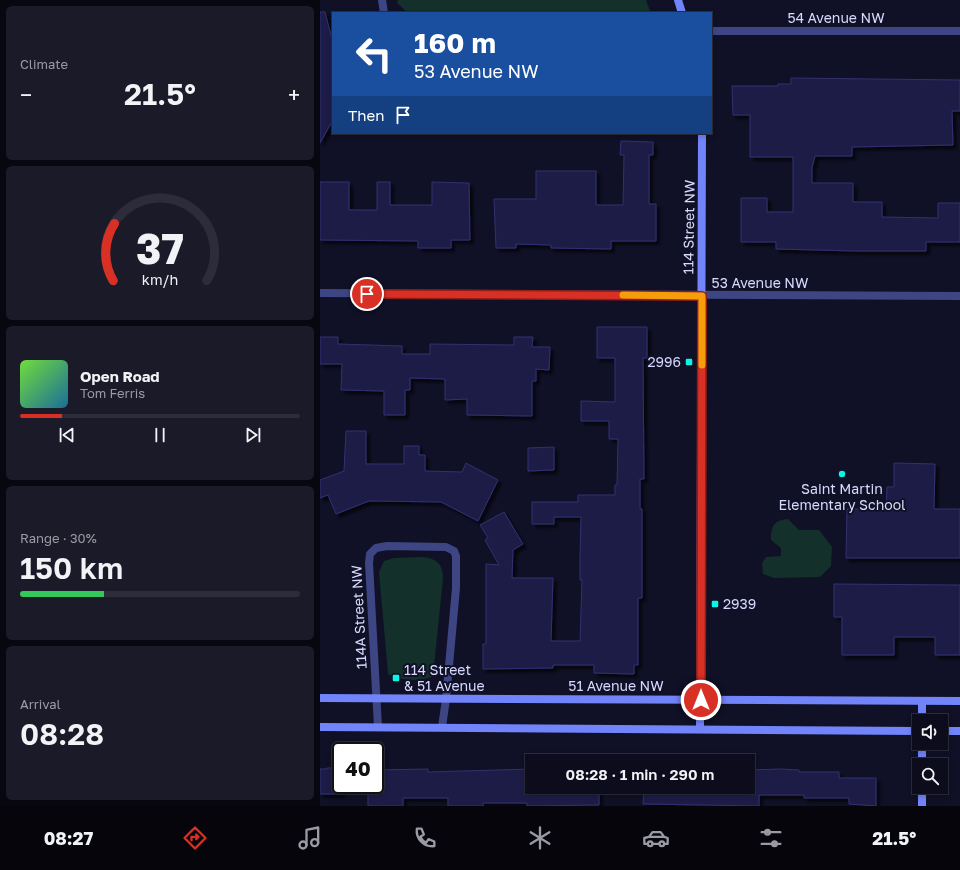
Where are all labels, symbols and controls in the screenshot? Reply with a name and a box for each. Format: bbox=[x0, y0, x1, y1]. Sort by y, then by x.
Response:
street label: 54 Avenue NW bbox=[787, 9, 885, 26]
text: 160 m bbox=[414, 26, 496, 59]
icon: left bbox=[348, 28, 400, 80]
text: Climate bbox=[20, 56, 68, 72]
text: 53 Avenue NW bbox=[414, 60, 538, 82]
text: 21.5° bbox=[124, 76, 196, 112]
text: − bbox=[20, 81, 32, 108]
text: + bbox=[288, 81, 300, 108]
icon: arrive bbox=[392, 104, 414, 126]
text: Then bbox=[348, 106, 384, 124]
street label: 114 Street NW bbox=[679, 179, 698, 274]
text: 37 bbox=[136, 223, 184, 273]
text: km/h bbox=[142, 271, 178, 288]
street label: 53 Avenue NW bbox=[712, 274, 809, 291]
pin bbox=[350, 277, 384, 311]
icon: arrive bbox=[356, 283, 378, 305]
place label: 2996 bbox=[647, 353, 681, 370]
marker: 2996 bbox=[684, 357, 694, 367]
text: Open Road bbox=[80, 367, 160, 385]
text: Tom Ferris bbox=[80, 385, 145, 401]
icon: previous bbox=[56, 424, 78, 446]
icon: pause bbox=[149, 424, 171, 446]
icon: next bbox=[242, 424, 264, 446]
marker: Saint Martin Elementary School bbox=[837, 469, 847, 479]
place label: Saint Martin Elementary School bbox=[778, 480, 906, 513]
text: Range · 30% bbox=[20, 530, 97, 546]
text: 150 km bbox=[20, 550, 123, 586]
street label: 114A Street NW bbox=[347, 564, 370, 669]
place label: 2939 bbox=[723, 595, 756, 612]
marker: 2939 bbox=[710, 599, 720, 609]
place label: 114 Street & 51 Avenue bbox=[404, 661, 485, 694]
marker: 114 Street & 51 Avenue bbox=[391, 673, 401, 683]
street label: 51 Avenue NW bbox=[568, 677, 664, 694]
position arrow bbox=[680, 679, 722, 721]
text: Arrival bbox=[20, 696, 61, 712]
map controls bbox=[912, 714, 948, 794]
button: sound bbox=[912, 714, 948, 750]
text: 08:28 bbox=[20, 716, 104, 752]
speed limit sign: 40 bbox=[332, 742, 384, 794]
button: search bbox=[912, 758, 948, 794]
text: 08:28 · 1 min · 290 m bbox=[566, 765, 714, 783]
icon: directions bbox=[181, 824, 209, 852]
icon: music bbox=[296, 824, 324, 852]
icon: phone bbox=[411, 824, 439, 852]
icon: climate bbox=[526, 824, 554, 852]
icon: car bbox=[642, 824, 670, 852]
icon: filters bbox=[757, 824, 785, 852]
text: 08:27 bbox=[44, 827, 93, 849]
text: 21.5° bbox=[872, 827, 916, 849]

